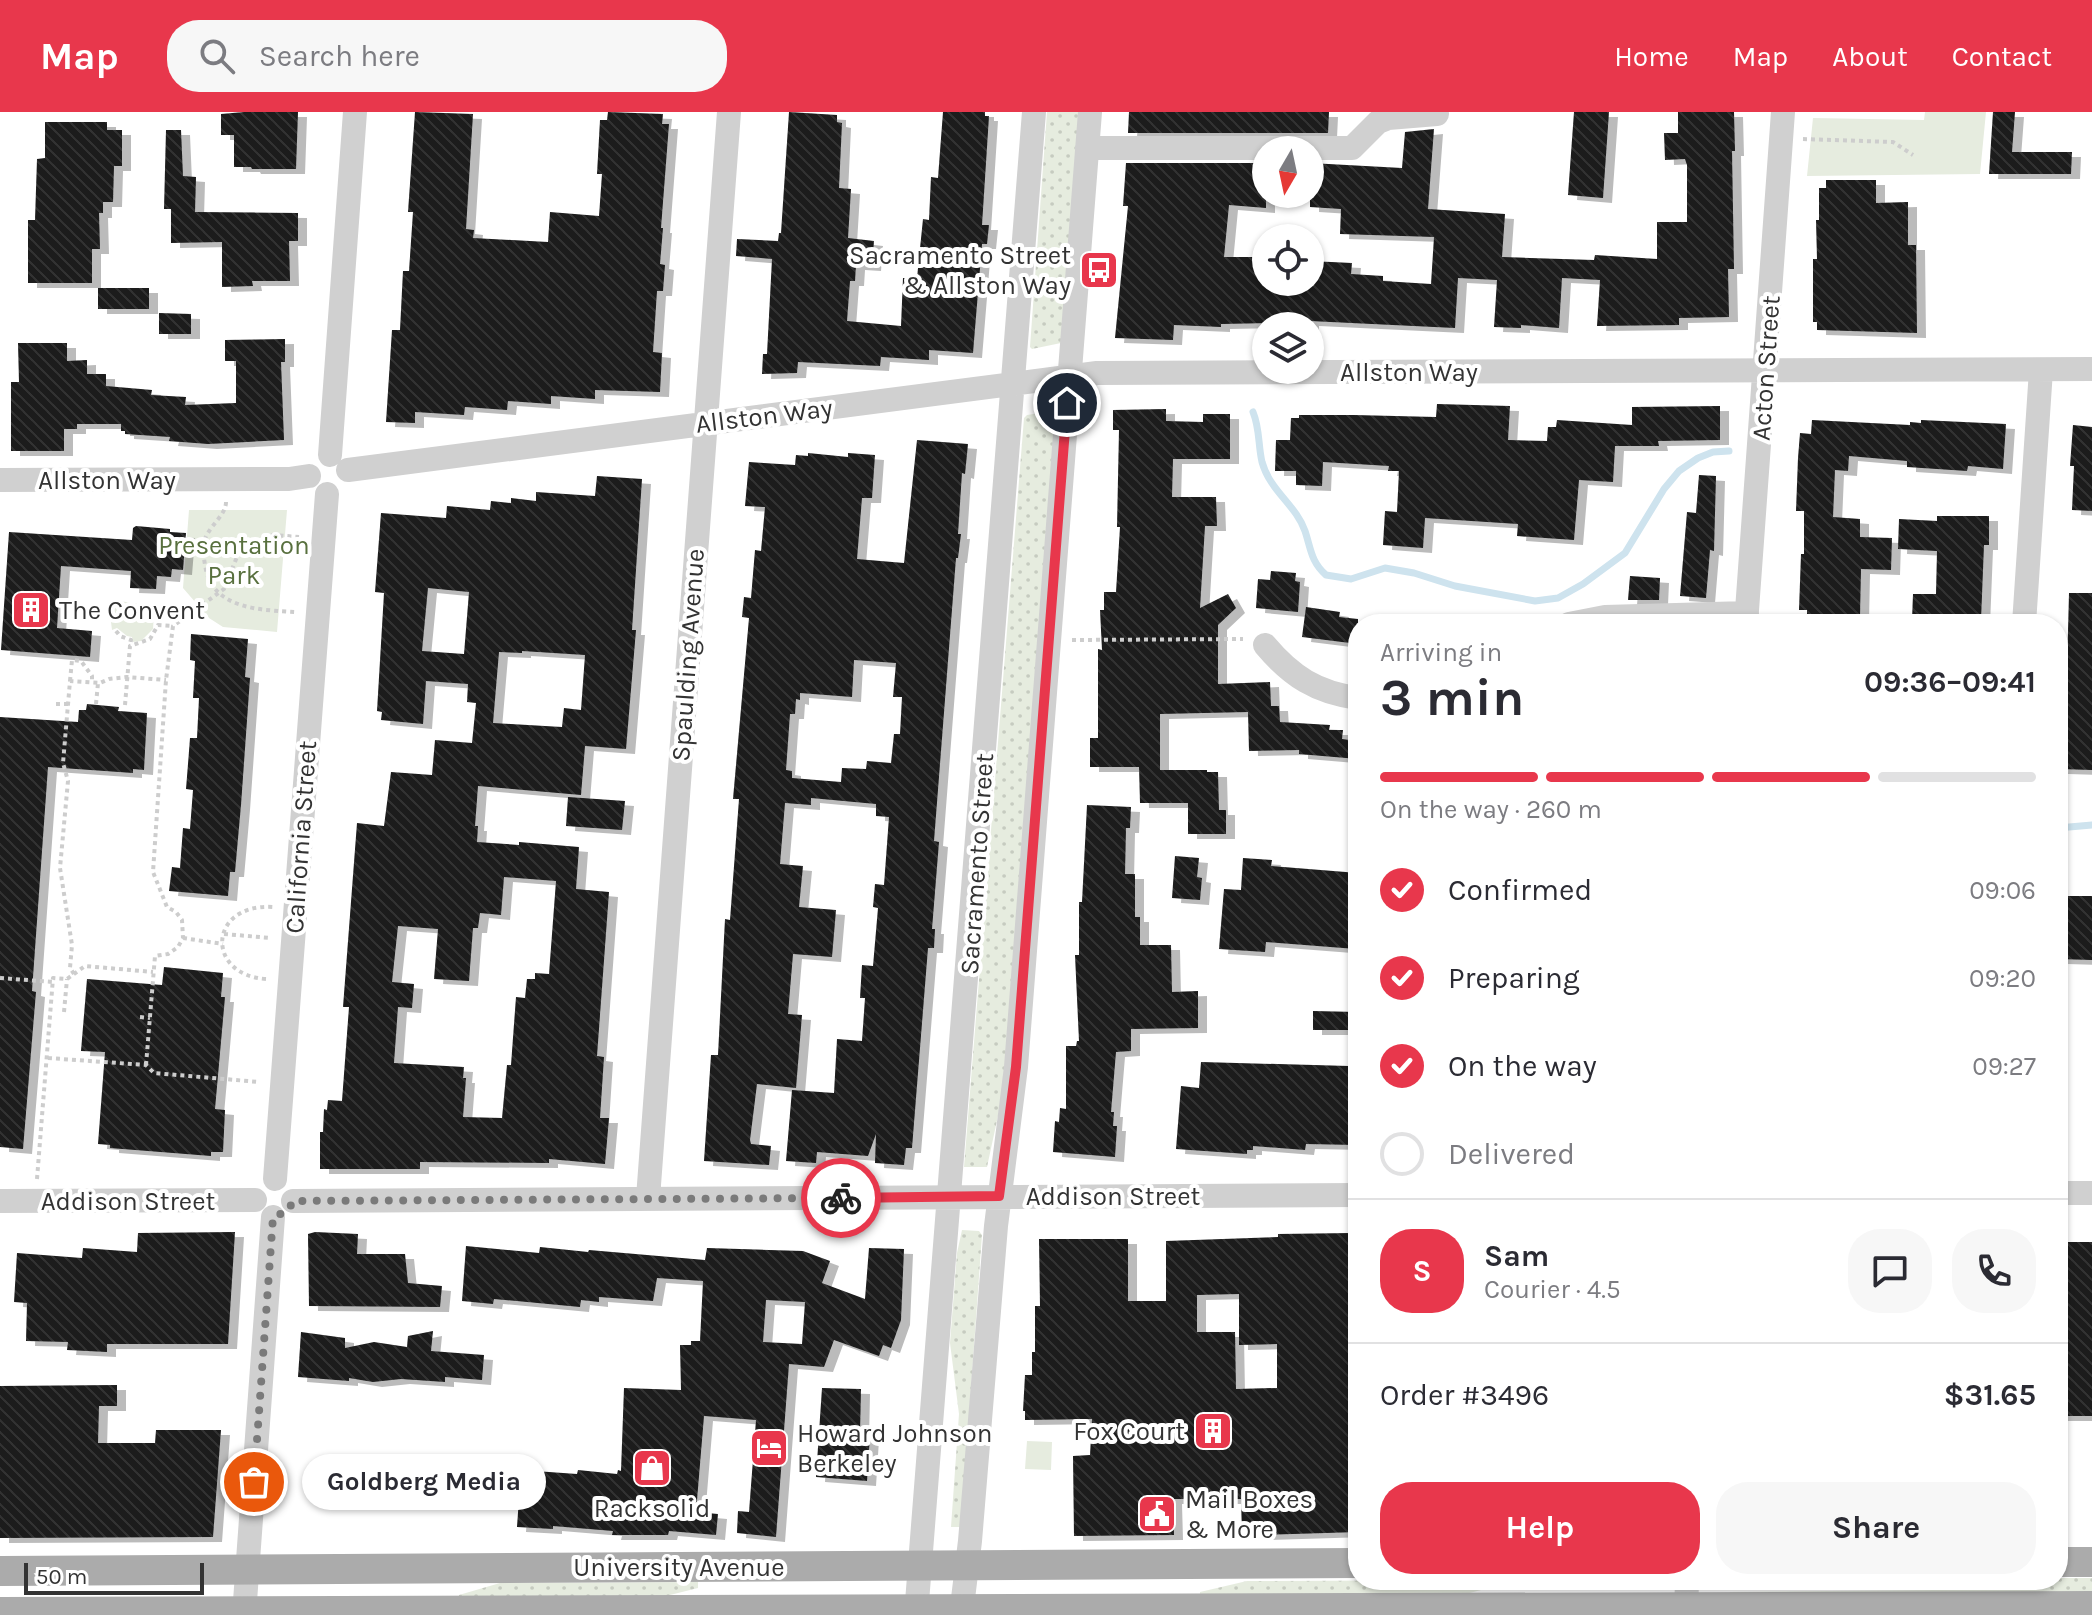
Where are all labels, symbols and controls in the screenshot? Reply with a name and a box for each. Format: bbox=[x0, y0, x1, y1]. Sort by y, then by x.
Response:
search box bbox=[167, 20, 727, 92]
text: Map bbox=[40, 34, 119, 79]
icon: search bbox=[195, 34, 239, 78]
text: Search here bbox=[259, 38, 420, 74]
text: Home bbox=[1614, 40, 1689, 73]
text: Map bbox=[1733, 40, 1788, 73]
text: About bbox=[1832, 40, 1908, 73]
text: Contact bbox=[1952, 40, 2052, 73]
north arrow bbox=[1252, 136, 1324, 208]
map controls bbox=[1252, 136, 1324, 384]
button: locate bbox=[1252, 224, 1324, 296]
place label: Sacramento Street & Allston Way bbox=[849, 240, 1071, 301]
bus stop icon: Sacramento Street & Allston Way bbox=[1078, 249, 1120, 291]
street label: Acton Street bbox=[1745, 294, 1787, 442]
button: layers bbox=[1252, 312, 1324, 384]
street label: Allston Way bbox=[1340, 357, 1478, 388]
pin bbox=[1033, 369, 1101, 437]
icon: home bbox=[1045, 381, 1089, 425]
street label: Allston Way bbox=[694, 392, 834, 440]
street label: Allston Way bbox=[38, 465, 176, 496]
park label: Presentation Park bbox=[158, 530, 310, 591]
street label: Spaulding Avenue bbox=[665, 547, 711, 763]
building icon: The Convent bbox=[10, 589, 52, 631]
place label: The Convent bbox=[59, 595, 205, 626]
text: Arriving in bbox=[1380, 637, 1502, 668]
text: 09:36–09:41 bbox=[1864, 664, 2036, 700]
text: 3 min bbox=[1380, 667, 1524, 728]
street label: California Street bbox=[279, 739, 323, 934]
street label: Sacramento Street bbox=[954, 752, 1000, 976]
text: On the way · 260 m bbox=[1380, 794, 1602, 825]
icon: check bbox=[1380, 868, 1424, 912]
text: Confirmed bbox=[1448, 872, 1592, 908]
text: 09:06 bbox=[1969, 875, 2036, 906]
icon: check bbox=[1380, 956, 1424, 1000]
text: Preparing bbox=[1448, 960, 1580, 996]
text: 09:20 bbox=[1969, 963, 2036, 994]
icon: check bbox=[1380, 1044, 1424, 1088]
text: On the way bbox=[1448, 1048, 1597, 1084]
text: 09:27 bbox=[1972, 1051, 2036, 1082]
text: Delivered bbox=[1448, 1136, 1575, 1172]
courier bbox=[801, 1158, 881, 1238]
icon: bike bbox=[819, 1176, 863, 1220]
street label: Addison Street bbox=[1026, 1181, 1201, 1212]
street label: Addison Street bbox=[41, 1186, 216, 1217]
button: chat bbox=[1848, 1229, 1932, 1313]
button: phone bbox=[1952, 1229, 2036, 1313]
text: Sam bbox=[1484, 1238, 1549, 1274]
text: S bbox=[1412, 1253, 1432, 1289]
text: Courier · 4.5 bbox=[1484, 1274, 1621, 1305]
text: Order #3496 bbox=[1380, 1377, 1549, 1413]
text: $31.65 bbox=[1944, 1377, 2036, 1413]
building icon: Fox Court bbox=[1192, 1410, 1234, 1452]
place label: Fox Court bbox=[1073, 1416, 1185, 1447]
place label: Howard Johnson Berkeley bbox=[797, 1418, 992, 1479]
hotel icon: Howard Johnson Berkeley bbox=[748, 1427, 790, 1469]
shop icon: Racksolid bbox=[631, 1447, 673, 1489]
pin bbox=[220, 1448, 288, 1516]
callout: Goldberg Media bbox=[302, 1454, 546, 1510]
icon: bag bbox=[232, 1460, 276, 1504]
text: Goldberg Media bbox=[327, 1466, 521, 1497]
button: Help bbox=[1380, 1482, 1700, 1574]
button: Share bbox=[1716, 1482, 2036, 1574]
place label: Mail Boxes & More bbox=[1185, 1484, 1313, 1545]
place label: Racksolid bbox=[594, 1493, 710, 1524]
public building icon: Mail Boxes & More bbox=[1136, 1493, 1178, 1535]
street label: University Avenue bbox=[573, 1552, 785, 1583]
scale bar bbox=[24, 1559, 204, 1595]
text: 50 m bbox=[36, 1564, 87, 1590]

